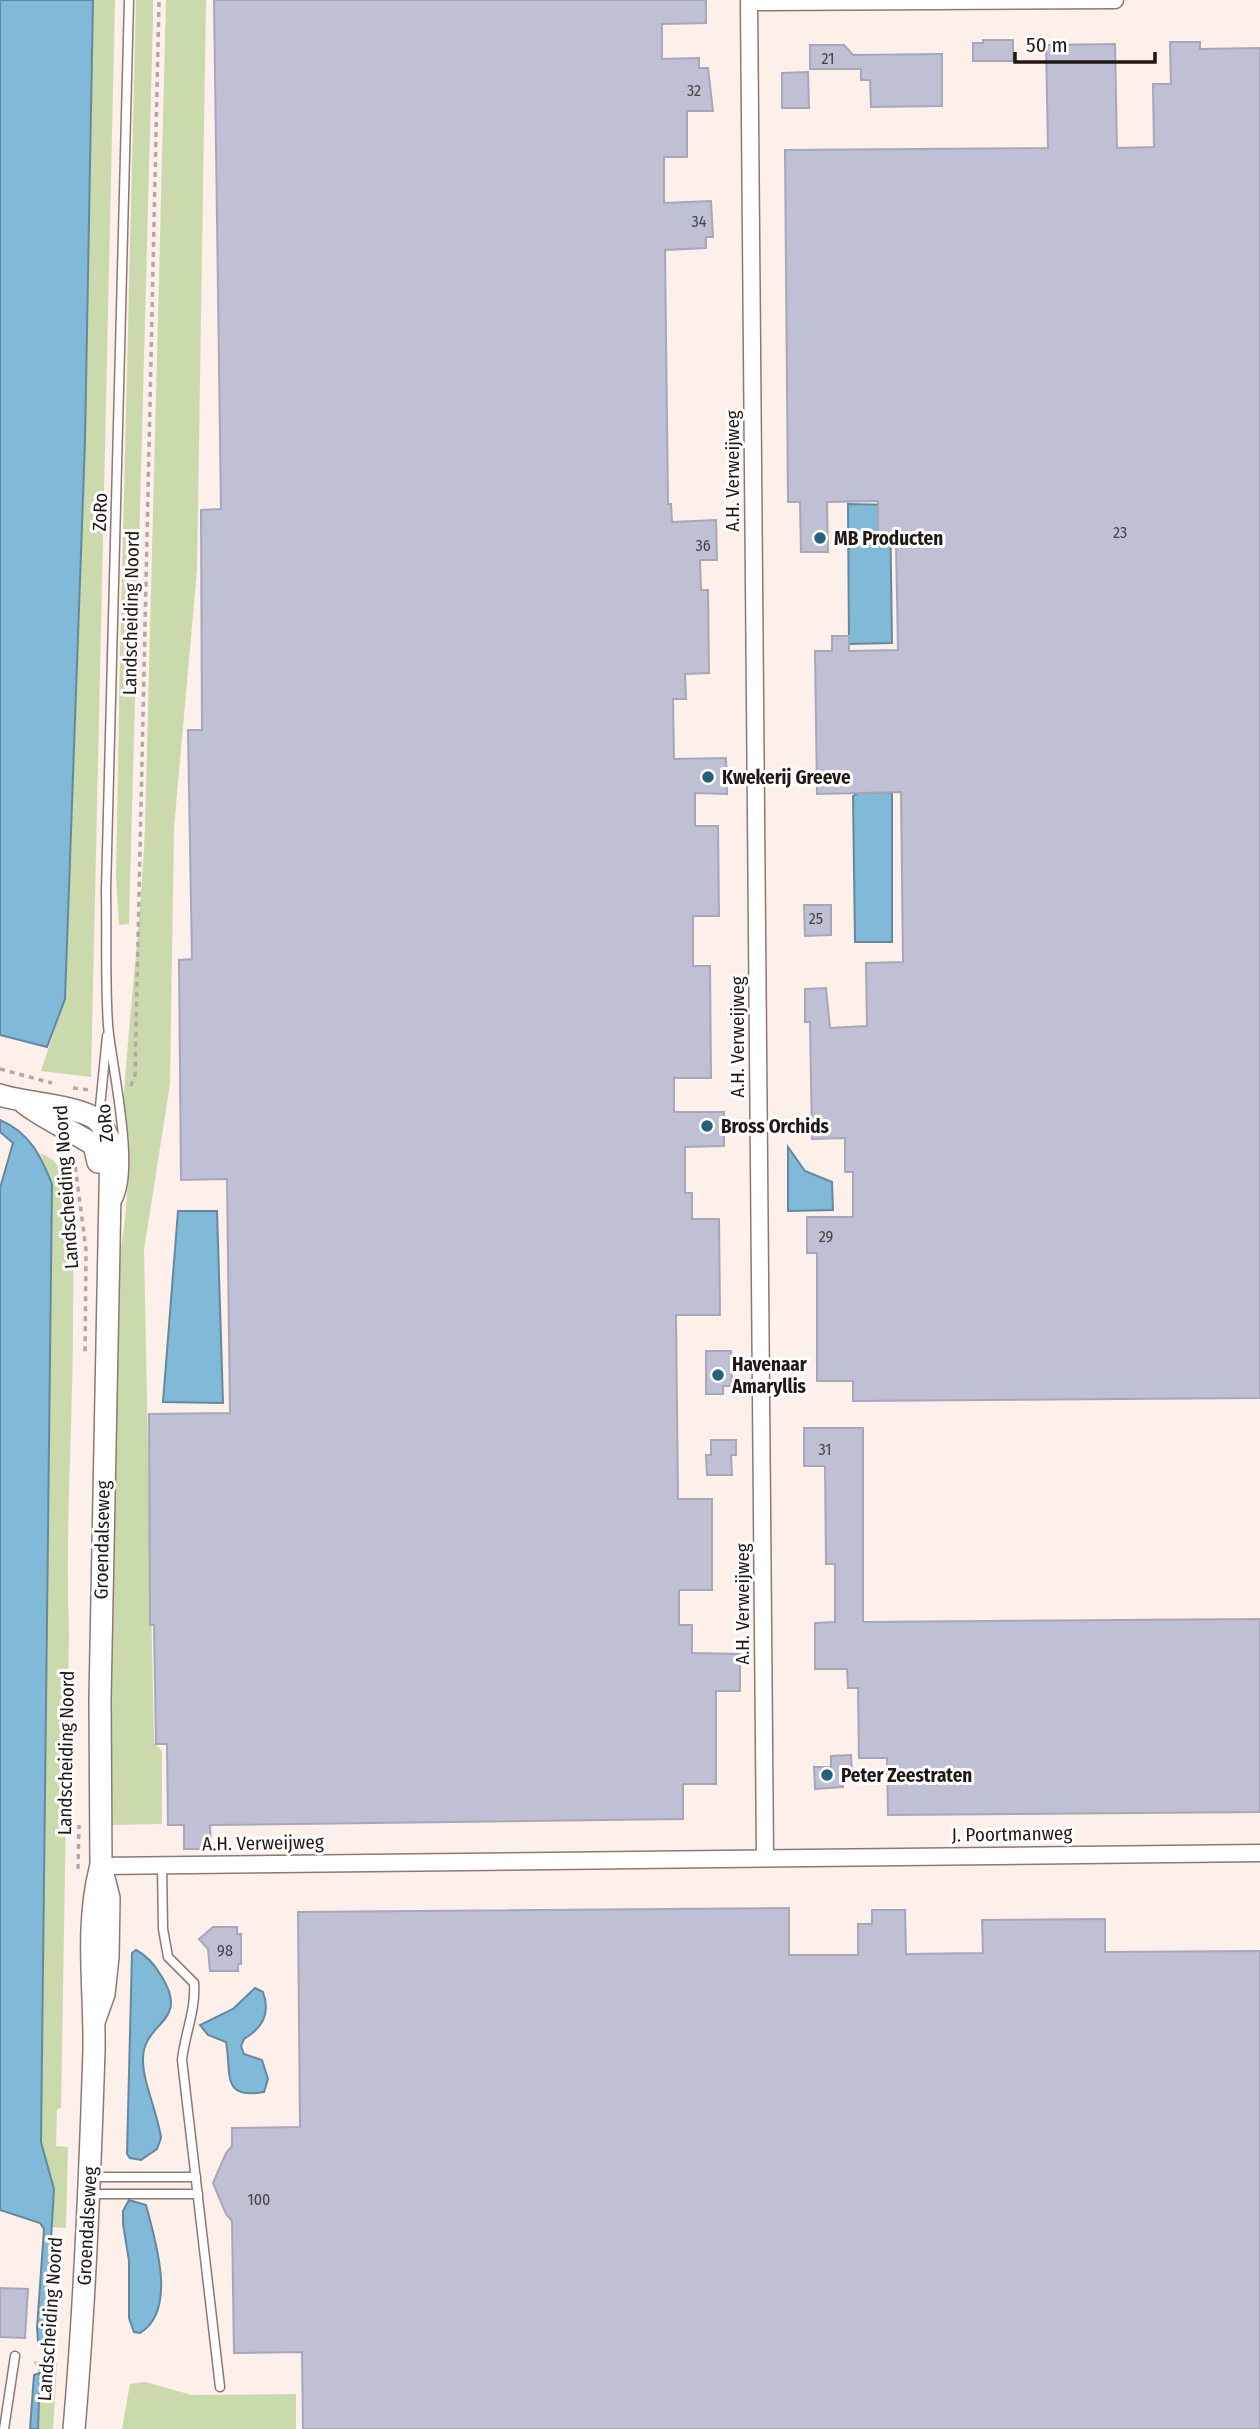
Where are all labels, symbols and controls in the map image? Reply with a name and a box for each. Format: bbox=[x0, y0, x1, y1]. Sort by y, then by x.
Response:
scale bar bbox=[1015, 21, 1155, 65]
text: 50 m bbox=[1026, 32, 1068, 58]
house number: 21 bbox=[822, 49, 834, 68]
house number: 32 bbox=[687, 81, 701, 100]
house number: 34 bbox=[692, 212, 707, 231]
street label: A.H. Verweijweg bbox=[721, 410, 744, 532]
street label: ZoRo bbox=[88, 492, 112, 532]
house number: 23 bbox=[1113, 523, 1127, 542]
place label: MB Producten bbox=[834, 527, 943, 550]
marker: MB Producten bbox=[812, 530, 828, 546]
street label: Landscheiding Noord bbox=[118, 531, 144, 695]
house number: 36 bbox=[695, 536, 711, 555]
place label: Kwekerij Greeve bbox=[722, 766, 851, 789]
marker: Kwekerij Greeve bbox=[700, 769, 716, 785]
house number: 25 bbox=[809, 909, 823, 928]
street label: A.H. Verweijweg bbox=[726, 976, 749, 1098]
street label: ZoRo bbox=[92, 1103, 118, 1143]
street label: Landscheiding Noord bbox=[49, 1104, 83, 1270]
place label: Bross Orchids bbox=[721, 1115, 830, 1138]
marker: Bross Orchids bbox=[699, 1118, 715, 1134]
house number: 29 bbox=[819, 1227, 834, 1246]
place label: Havenaar Amaryllis bbox=[731, 1353, 808, 1398]
marker: Havenaar Amaryllis bbox=[710, 1367, 726, 1383]
house number: 31 bbox=[818, 1440, 832, 1459]
street label: Groendalseweg bbox=[89, 1480, 115, 1600]
street label: A.H. Verweijweg bbox=[731, 1543, 754, 1665]
street label: Landscheiding Noord bbox=[53, 1671, 79, 1835]
place label: Peter Zeestraten bbox=[841, 1764, 972, 1787]
marker: Peter Zeestraten bbox=[819, 1767, 835, 1783]
street label: J. Poortmanweg bbox=[952, 1821, 1073, 1847]
street label: A.H. Verweijweg bbox=[202, 1830, 324, 1856]
house number: 98 bbox=[217, 1941, 233, 1960]
street label: Groendalseweg bbox=[72, 2166, 102, 2286]
house number: 100 bbox=[248, 2190, 270, 2209]
street label: Landscheiding Noord bbox=[33, 2236, 67, 2402]

